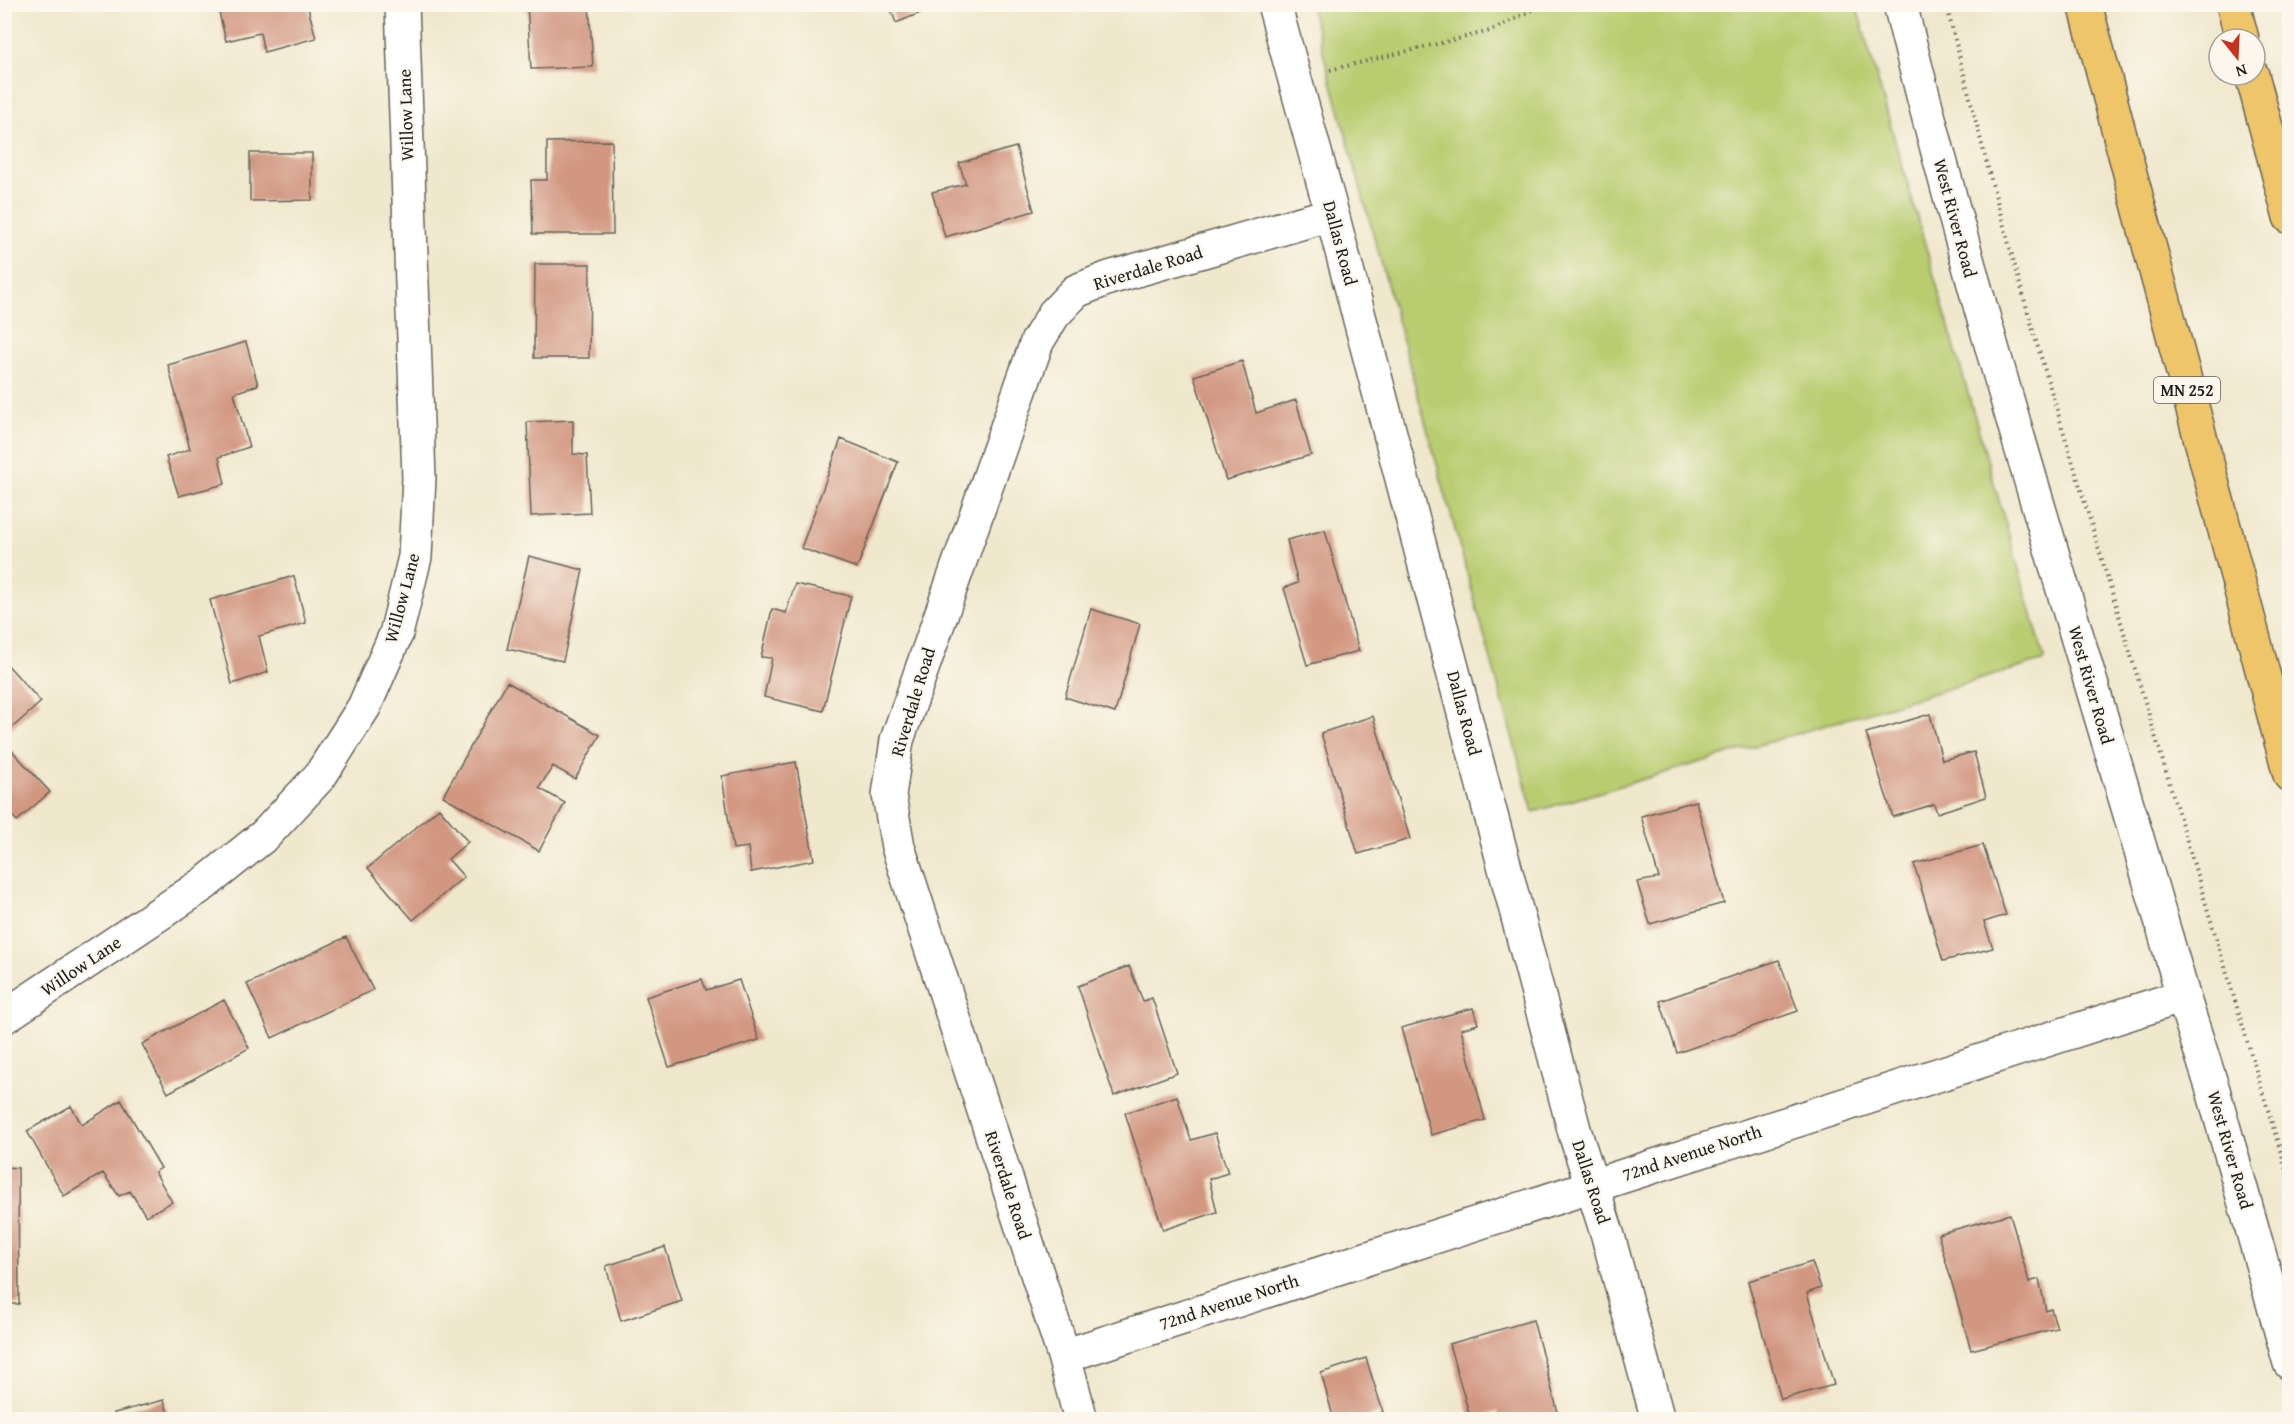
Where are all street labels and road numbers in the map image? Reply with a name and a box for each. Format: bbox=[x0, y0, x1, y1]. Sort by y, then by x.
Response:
street label: Willow Lane bbox=[390, 69, 421, 161]
street label: West River Road bbox=[1927, 155, 1984, 281]
street label: Dallas Road bbox=[1316, 197, 1365, 289]
street label: Riverdale Road bbox=[1090, 238, 1206, 297]
road number: MN 252 bbox=[2154, 377, 2220, 403]
street label: Willow Lane bbox=[377, 550, 426, 646]
street label: West River Road bbox=[2062, 623, 2121, 748]
street label: Riverdale Road bbox=[883, 644, 942, 760]
street label: Dallas Road bbox=[1440, 667, 1489, 759]
street label: Willow Lane bbox=[35, 929, 126, 1002]
street label: West River Road bbox=[2201, 1088, 2260, 1213]
street label: 72nd Avenue North bbox=[1619, 1117, 1765, 1188]
street label: Riverdale Road bbox=[978, 1127, 1039, 1243]
street label: Dallas Road bbox=[1565, 1136, 1618, 1228]
street label: 72nd Avenue North bbox=[1156, 1266, 1302, 1337]

